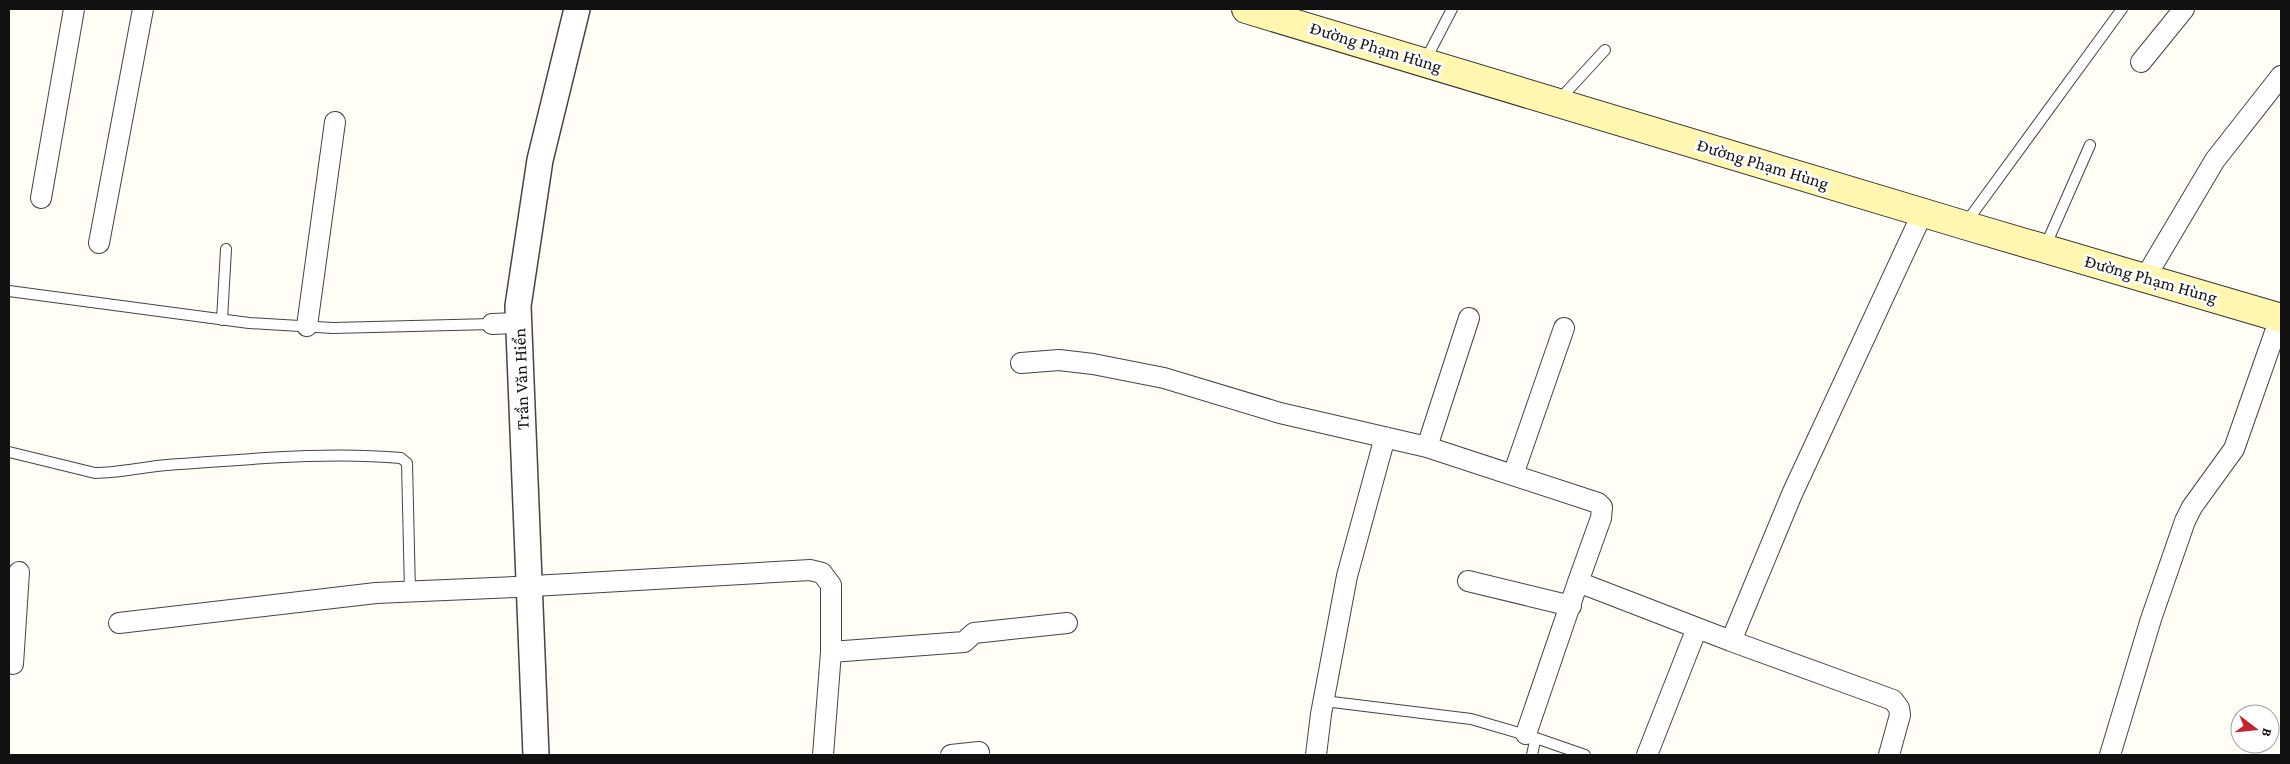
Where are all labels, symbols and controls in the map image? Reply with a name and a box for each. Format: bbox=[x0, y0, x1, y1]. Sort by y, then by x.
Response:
street label: Đường Phạm Hùng bbox=[1308, 17, 1445, 77]
street label: Đường Phạm Hùng bbox=[1695, 134, 1832, 194]
street label: Đường Phạm Hùng bbox=[2082, 251, 2220, 308]
street label: Trần Văn Hiển bbox=[509, 327, 533, 430]
north arrow bbox=[2230, 704, 2280, 754]
text: B bbox=[2259, 726, 2276, 739]

